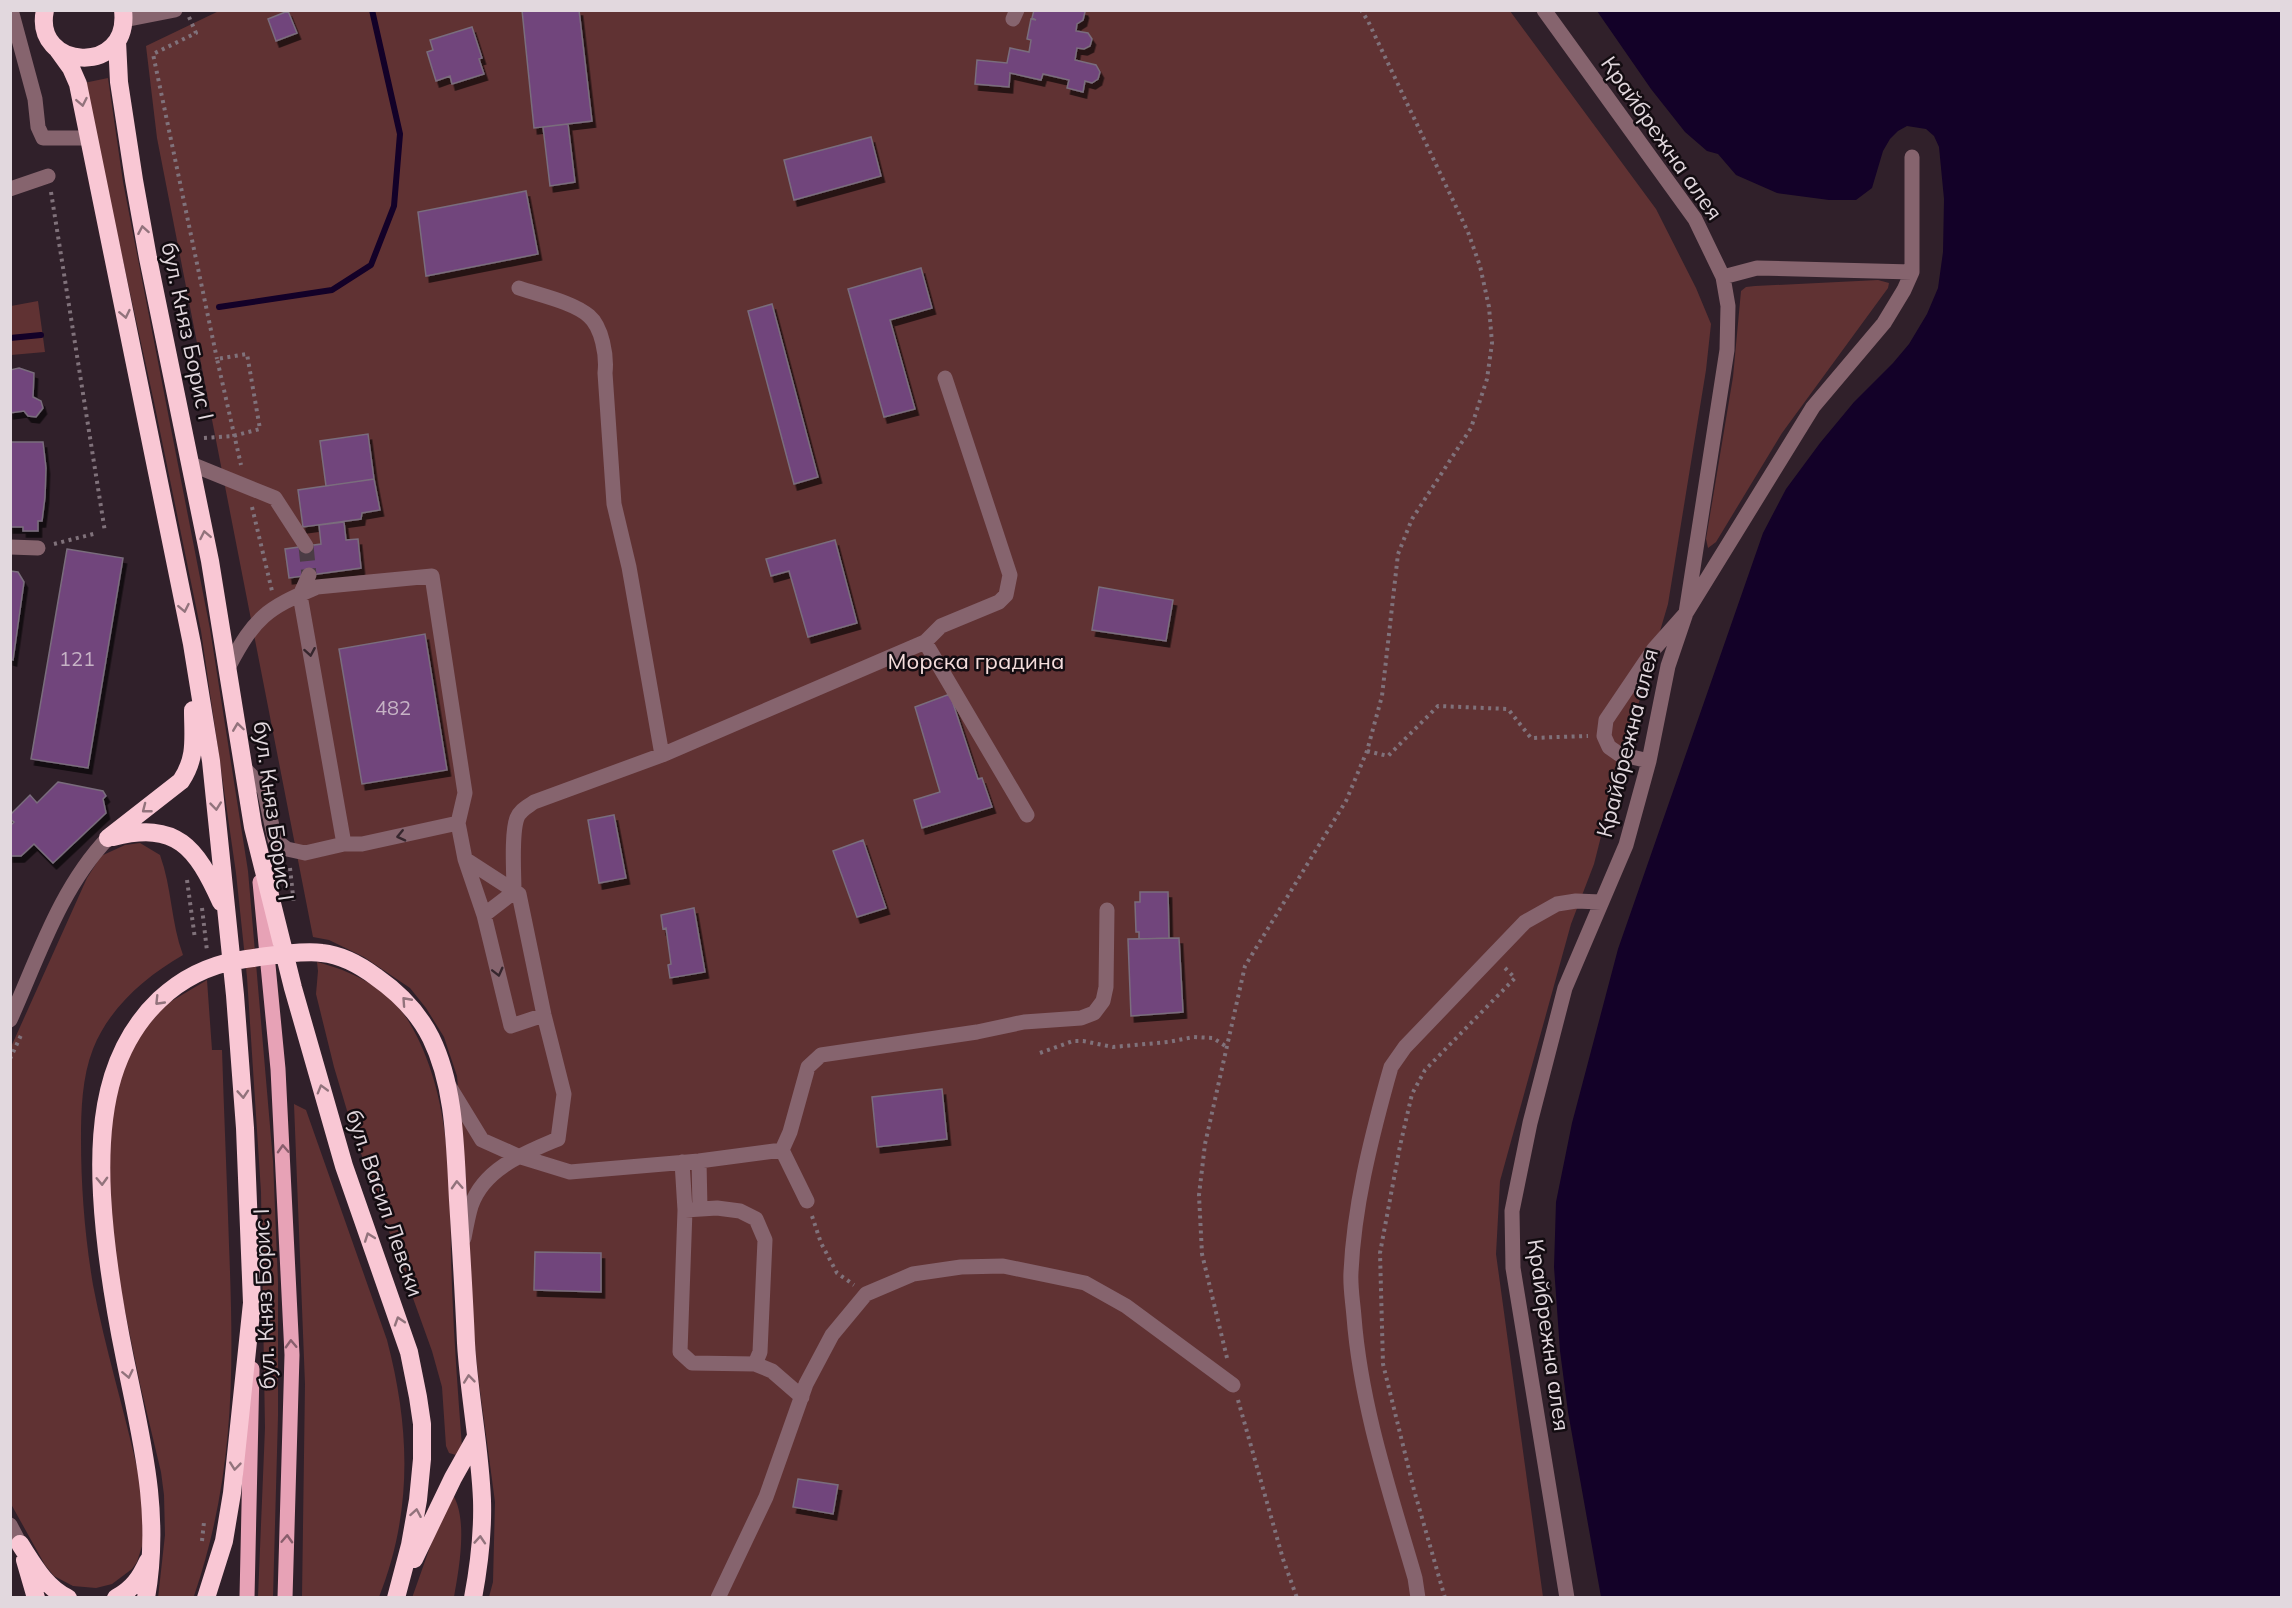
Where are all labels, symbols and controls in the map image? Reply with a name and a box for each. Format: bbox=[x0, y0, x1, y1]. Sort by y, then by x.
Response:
street label: Крайбрежна алея bbox=[1595, 51, 1729, 225]
one-way arrow bbox=[74, 97, 87, 107]
one-way arrow bbox=[137, 225, 150, 235]
street label: бул. Княз Борис I bbox=[155, 240, 221, 422]
one-way arrow bbox=[118, 309, 131, 319]
one-way arrow bbox=[199, 530, 212, 540]
one-way arrow bbox=[177, 603, 190, 613]
house number: 121 bbox=[59, 646, 95, 671]
street label: Крайбрежна алея bbox=[1590, 646, 1664, 840]
one-way arrow bbox=[303, 647, 316, 657]
park label: Морска градина bbox=[888, 647, 1064, 675]
house number: 482 bbox=[375, 695, 411, 720]
street label: бул. Княз Борис I bbox=[248, 719, 300, 903]
one-way arrow bbox=[232, 723, 244, 732]
one-way arrow bbox=[209, 801, 221, 811]
one-way arrow bbox=[142, 802, 153, 813]
one-way arrow bbox=[396, 828, 406, 841]
one-way arrow bbox=[490, 967, 503, 977]
one-way arrow bbox=[155, 993, 166, 1004]
one-way arrow bbox=[402, 998, 413, 1008]
one-way arrow bbox=[317, 1085, 329, 1095]
one-way arrow bbox=[236, 1089, 249, 1098]
street label: бул. Васил Левски bbox=[340, 1106, 430, 1300]
one-way arrow bbox=[276, 1145, 289, 1154]
one-way arrow bbox=[95, 1176, 108, 1185]
one-way arrow bbox=[451, 1180, 464, 1189]
street label: бул. Княз Борис I bbox=[247, 1208, 281, 1390]
one-way arrow bbox=[364, 1232, 377, 1242]
street label: Крайбрежна алея bbox=[1522, 1237, 1576, 1433]
one-way arrow bbox=[394, 1316, 406, 1327]
one-way arrow bbox=[285, 1340, 298, 1349]
one-way arrow bbox=[121, 1368, 134, 1378]
one-way arrow bbox=[463, 1375, 476, 1384]
one-way arrow bbox=[229, 1461, 242, 1470]
one-way arrow bbox=[409, 1508, 422, 1518]
one-way arrow bbox=[281, 1535, 294, 1544]
one-way arrow bbox=[474, 1535, 487, 1544]

